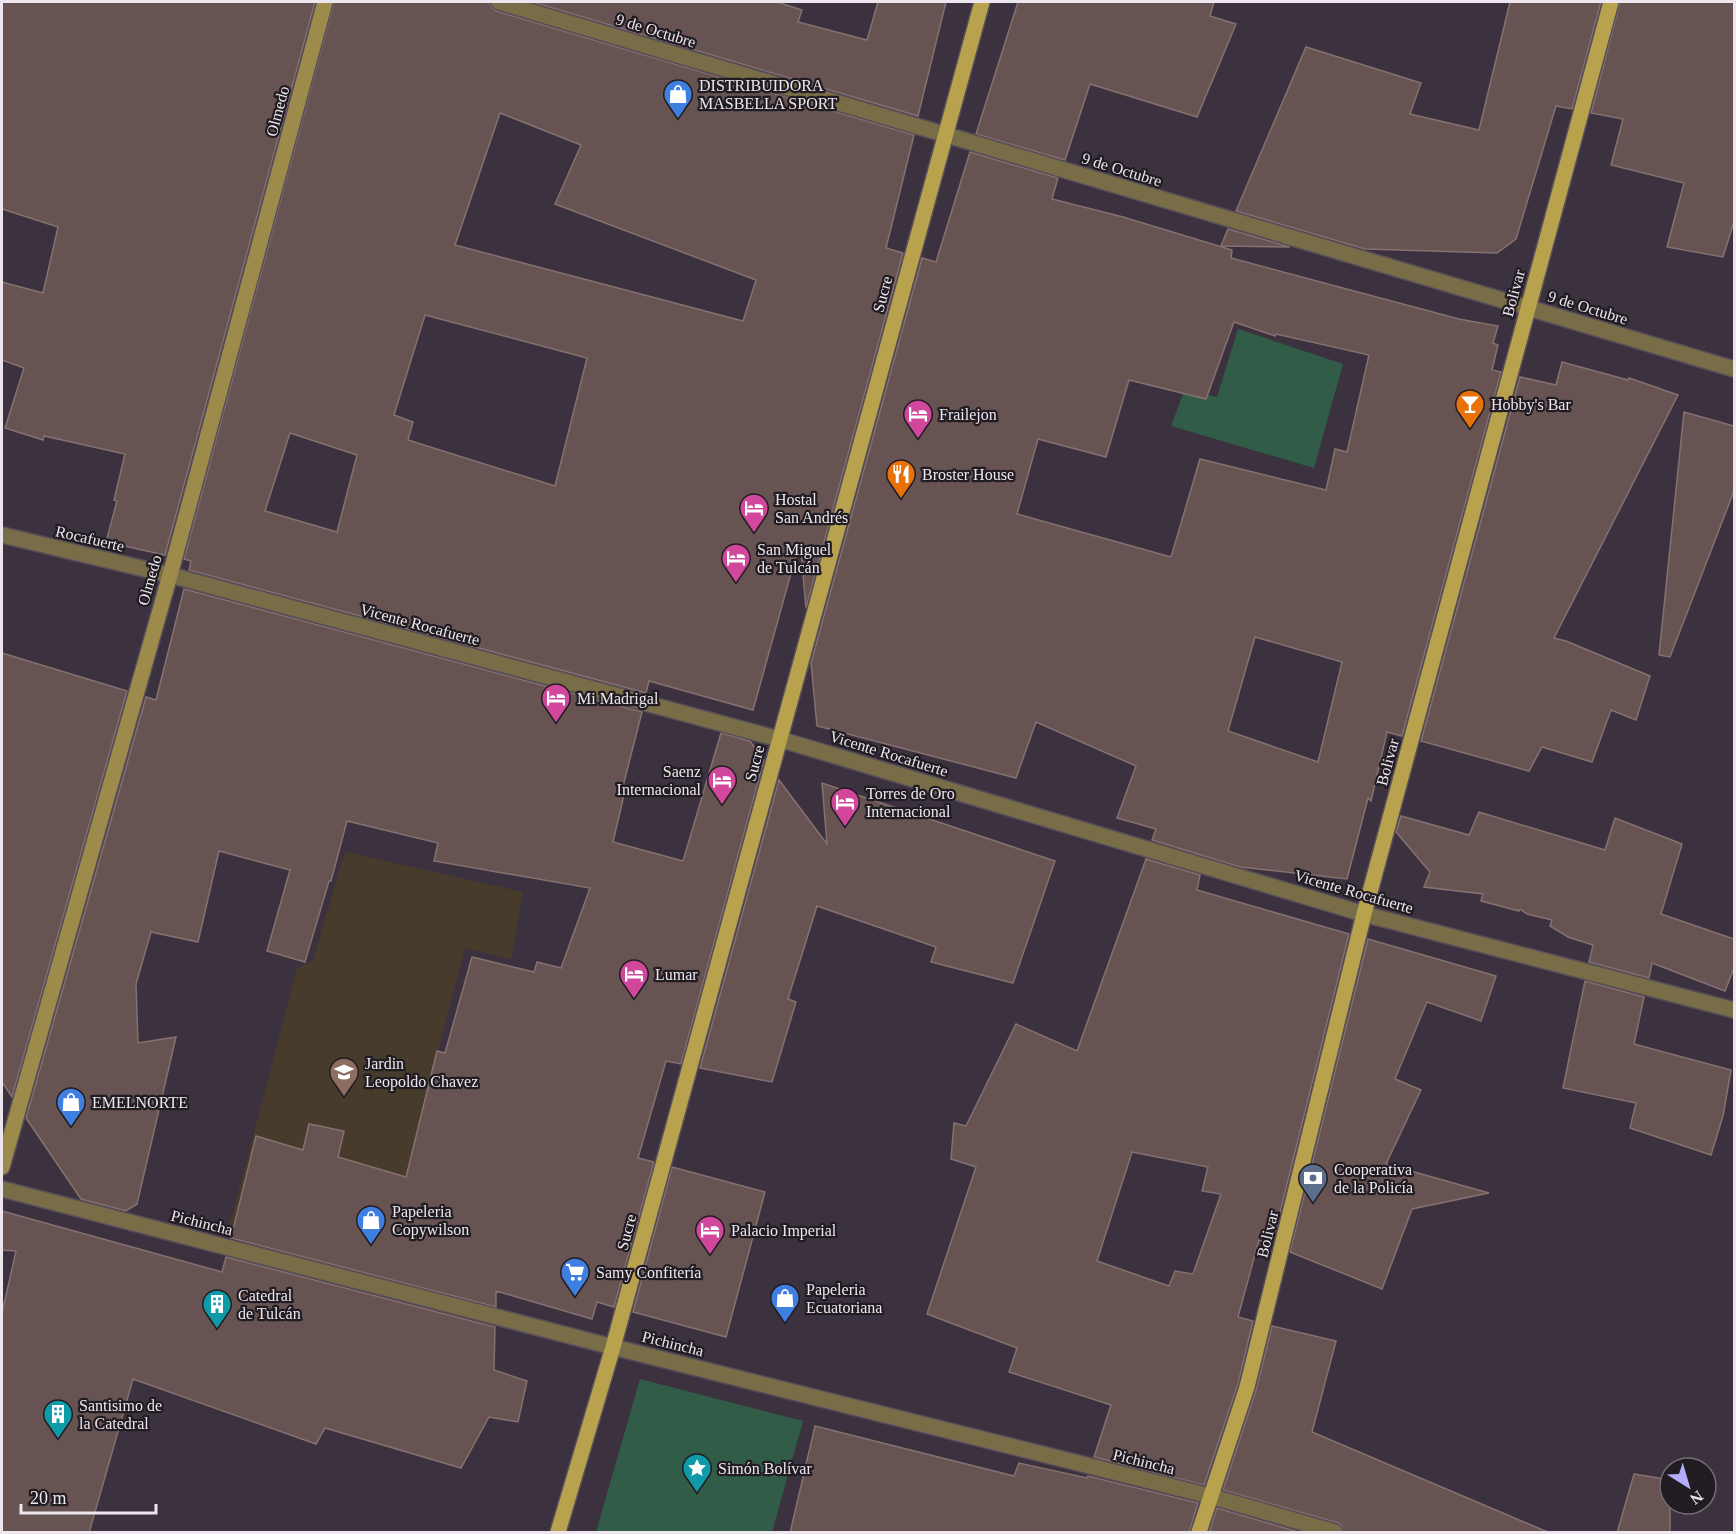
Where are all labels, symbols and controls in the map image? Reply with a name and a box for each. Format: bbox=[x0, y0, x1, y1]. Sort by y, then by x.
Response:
street label: 9 de Octubre bbox=[614, 10, 698, 51]
place label: DISTRIBUIDORA MASBELLA SPORT bbox=[699, 77, 837, 112]
shop icon: DISTRIBUIDORA MASBELLA SPORT bbox=[662, 78, 694, 120]
street label: Olmedo bbox=[263, 84, 292, 138]
street label: 9 de Octubre bbox=[1080, 149, 1164, 190]
street label: Bolivar bbox=[1499, 267, 1528, 319]
street label: Sucre bbox=[870, 274, 895, 314]
street label: 9 de Octubre bbox=[1546, 287, 1630, 328]
bar icon: Hobby's Bar bbox=[1454, 388, 1486, 430]
place label: Hobby's Bar bbox=[1491, 396, 1571, 414]
hotel icon: Frailejon bbox=[902, 398, 934, 440]
place label: Frailejon bbox=[939, 406, 997, 424]
restaurant icon: Broster House bbox=[885, 458, 917, 500]
place label: Broster House bbox=[922, 466, 1014, 483]
place label: Hostal San Andrés bbox=[775, 491, 848, 526]
hotel icon: Hostal San Andrés bbox=[738, 492, 770, 534]
street label: Rocafuerte bbox=[54, 522, 126, 555]
place label: San Miguel de Tulcán bbox=[757, 541, 832, 576]
hotel icon: San Miguel de Tulcán bbox=[720, 542, 752, 584]
street label: Olmedo bbox=[134, 553, 165, 607]
street label: Vicente Rocafuerte bbox=[358, 600, 481, 649]
hotel icon: Mi Madrigal bbox=[540, 682, 572, 724]
place label: Mi Madrigal bbox=[577, 690, 659, 708]
street label: Vicente Rocafuerte bbox=[828, 727, 950, 780]
street label: Bolivar bbox=[1373, 736, 1402, 788]
street label: Sucre bbox=[742, 743, 767, 783]
place label: Saenz Internacional bbox=[617, 763, 702, 798]
hotel icon: Saenz Internacional bbox=[706, 764, 738, 806]
place label: Torres de Oro Internacional bbox=[866, 785, 955, 820]
hotel icon: Torres de Oro Internacional bbox=[829, 786, 861, 828]
street label: Vicente Rocafuerte bbox=[1292, 866, 1415, 917]
hotel icon: Lumar bbox=[618, 958, 650, 1000]
place label: Lumar bbox=[655, 966, 698, 983]
place label: Jardin Leopoldo Chavez bbox=[365, 1055, 478, 1091]
school or university icon: Jardin Leopoldo Chavez bbox=[328, 1056, 360, 1098]
shop icon: EMELNORTE bbox=[55, 1086, 87, 1128]
place label: EMELNORTE bbox=[92, 1094, 188, 1111]
place label: Cooperativa de la Policía bbox=[1334, 1161, 1413, 1196]
bank icon: Cooperativa de la Policía bbox=[1297, 1162, 1329, 1204]
place label: Papeleria Copywilson bbox=[392, 1203, 469, 1239]
shop icon: Papeleria Copywilson bbox=[355, 1204, 387, 1246]
street label: Pichincha bbox=[169, 1207, 235, 1238]
street label: Bolivar bbox=[1253, 1208, 1282, 1259]
street label: Sucre bbox=[614, 1212, 639, 1252]
hotel icon: Palacio Imperial bbox=[694, 1214, 726, 1256]
place label: Palacio Imperial bbox=[731, 1222, 837, 1240]
supermarket icon: Samy Confitería bbox=[559, 1256, 591, 1298]
place label: Samy Confitería bbox=[596, 1264, 701, 1282]
place label: Papeleria Ecuatoriana bbox=[806, 1281, 882, 1316]
shop icon: Papeleria Ecuatoriana bbox=[769, 1282, 801, 1324]
place label: Catedral de Tulcán bbox=[238, 1287, 301, 1322]
building icon: Catedral de Tulcán bbox=[201, 1288, 233, 1330]
street label: Pichincha bbox=[640, 1328, 706, 1359]
place label: Santisimo de la Catedral bbox=[79, 1397, 162, 1432]
building icon: Santisimo de la Catedral bbox=[42, 1398, 74, 1440]
street label: Pichincha bbox=[1111, 1446, 1177, 1477]
place icon: Simón Bolívar bbox=[681, 1452, 713, 1494]
north arrow bbox=[1658, 1456, 1718, 1516]
place label: Simón Bolívar bbox=[718, 1460, 812, 1477]
scale bar bbox=[21, 1477, 156, 1515]
text: N bbox=[1687, 1487, 1706, 1508]
text: 20 m bbox=[30, 1488, 67, 1508]

